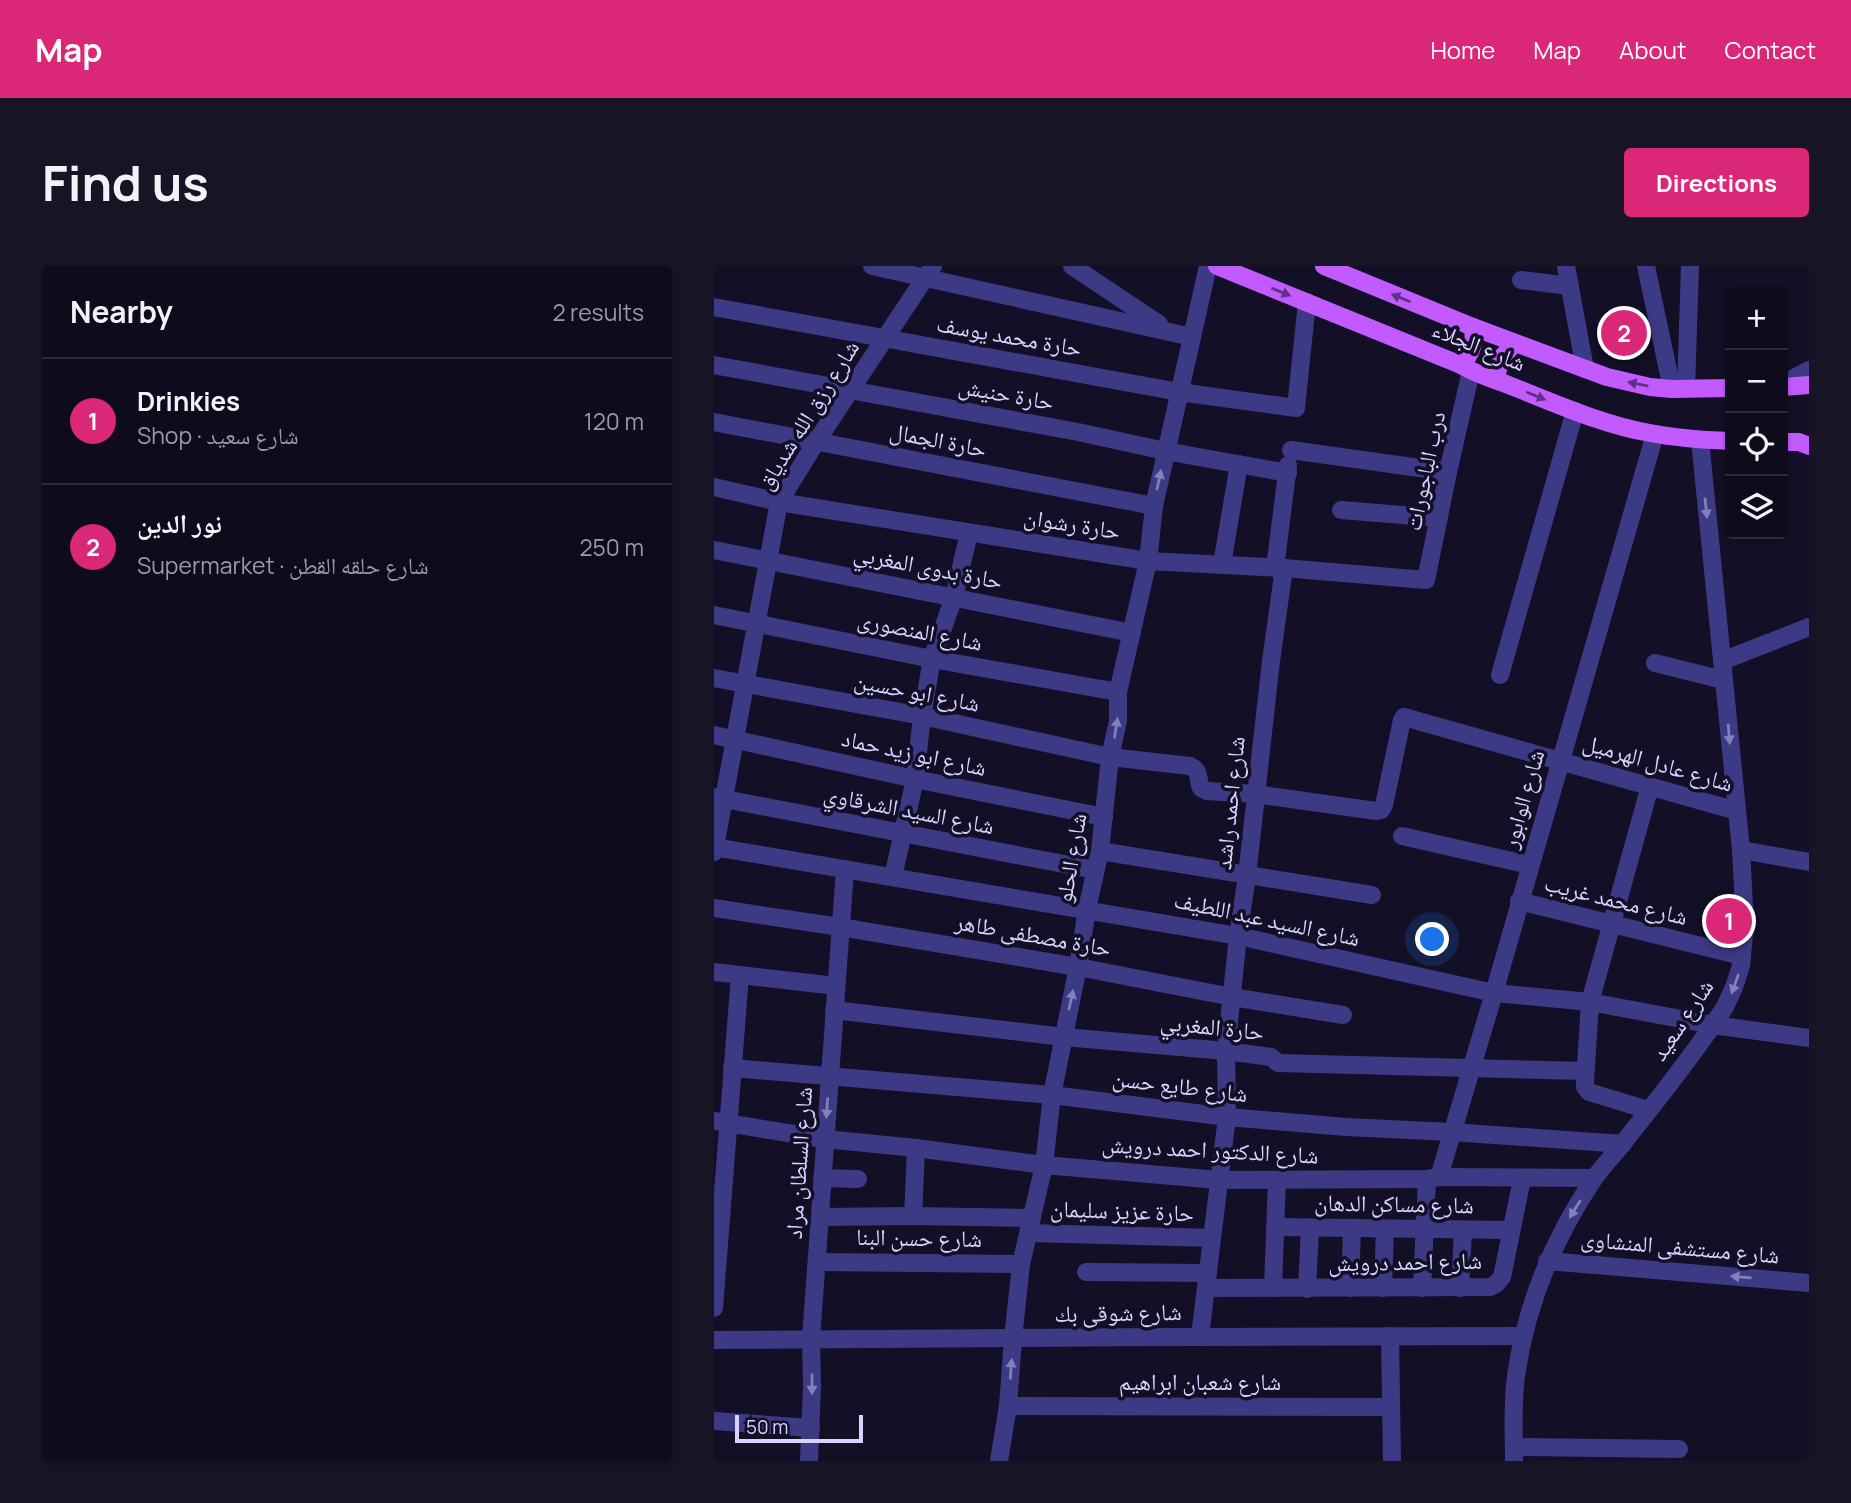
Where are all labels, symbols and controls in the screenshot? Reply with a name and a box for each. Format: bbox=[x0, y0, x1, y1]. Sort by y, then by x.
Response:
text: Map bbox=[35, 27, 103, 72]
text: Home bbox=[1430, 33, 1495, 66]
text: Map bbox=[1533, 33, 1581, 66]
text: About bbox=[1619, 33, 1687, 66]
text: Contact bbox=[1725, 33, 1816, 66]
button: Directions bbox=[1624, 148, 1809, 217]
text: Find us bbox=[42, 149, 209, 216]
one-way arrow bbox=[1270, 286, 1291, 297]
map controls bbox=[1725, 287, 1788, 539]
button: + bbox=[1725, 287, 1788, 350]
text: Nearby bbox=[70, 291, 173, 332]
one-way arrow bbox=[1391, 293, 1412, 304]
text: 2 results bbox=[552, 296, 644, 328]
street label: حارة محمد يوسف bbox=[934, 307, 1084, 364]
pin: 2 bbox=[1601, 307, 1647, 359]
street label: شارع الجلاء bbox=[1428, 312, 1531, 378]
street label: شارع رزق الله شدياق bbox=[748, 333, 866, 496]
button: − bbox=[1725, 350, 1788, 413]
street label: حارة حنيش bbox=[956, 369, 1056, 417]
one-way arrow bbox=[1627, 379, 1649, 390]
text: Drinkies bbox=[137, 383, 240, 419]
one-way arrow bbox=[1526, 390, 1547, 401]
text: 1 bbox=[88, 405, 98, 437]
text: 120 m bbox=[584, 405, 644, 437]
street label: درب الباجورات bbox=[1396, 408, 1452, 533]
button: locate bbox=[1725, 413, 1788, 476]
street label: حارة الجمال bbox=[887, 414, 989, 464]
text: Shop · شارع سعيد bbox=[137, 419, 299, 451]
one-way arrow bbox=[1154, 469, 1165, 491]
button: layers bbox=[1725, 476, 1788, 539]
one-way arrow bbox=[1701, 497, 1712, 519]
street label: حارة رشوان bbox=[1022, 500, 1123, 546]
text: نور الدين bbox=[137, 505, 222, 541]
text: 2 bbox=[86, 531, 100, 563]
text: 250 m bbox=[579, 531, 644, 563]
street label: حارة بدوى المغربي bbox=[850, 536, 1005, 600]
text: Supermarket · شارع حلقه القطن bbox=[137, 549, 429, 581]
street label: شارع المنصورى bbox=[855, 602, 985, 658]
street label: شارع ابو حسين bbox=[852, 663, 983, 719]
one-way arrow bbox=[1111, 717, 1122, 739]
street label: شارع ابو زيد حماد bbox=[839, 721, 990, 783]
one-way arrow bbox=[1723, 724, 1734, 746]
street label: شارع عادل الهرميل bbox=[1580, 725, 1737, 799]
street label: شارع احمد راشد bbox=[1206, 735, 1252, 871]
street label: شارع الوابور bbox=[1492, 746, 1551, 853]
street label: شارع السيد الشرقاوي bbox=[820, 777, 997, 845]
street label: شارع الحلو bbox=[1046, 811, 1094, 905]
street label: شارع محمد غريب bbox=[1541, 866, 1691, 932]
street label: شارع السيد عبد اللطيف bbox=[1171, 883, 1363, 953]
pin: 1 bbox=[1706, 895, 1752, 947]
street label: حارة مصطفى طاهر bbox=[952, 904, 1113, 963]
your location bbox=[1415, 922, 1449, 956]
street label: شارع سعيد bbox=[1642, 972, 1720, 1067]
one-way arrow bbox=[1729, 974, 1740, 995]
one-way arrow bbox=[1066, 989, 1077, 1011]
street label: حارة المغربي bbox=[1158, 1005, 1266, 1051]
street label: شارع طايع حسن bbox=[1111, 1061, 1250, 1109]
street label: شارع السلطان مراد bbox=[777, 1086, 819, 1240]
one-way arrow bbox=[821, 1097, 832, 1119]
street label: شارع الدكتور احمد درويش bbox=[1101, 1127, 1319, 1171]
street label: شارع مساكن الدهان bbox=[1314, 1186, 1474, 1220]
street label: حارة عزيز سليمان bbox=[1050, 1192, 1194, 1229]
one-way arrow bbox=[1568, 1200, 1582, 1218]
street label: شارع حسن البنا bbox=[856, 1220, 982, 1254]
street label: شارع مستشفى المنشاوى bbox=[1579, 1221, 1781, 1271]
street label: شارع احمد درويش bbox=[1328, 1244, 1482, 1278]
one-way arrow bbox=[1730, 1271, 1752, 1282]
street label: شارع شوقى بك bbox=[1054, 1295, 1182, 1329]
one-way arrow bbox=[1005, 1358, 1016, 1380]
street label: شارع شعبان ابراهيم bbox=[1119, 1365, 1281, 1398]
one-way arrow bbox=[806, 1373, 818, 1395]
scale bar bbox=[735, 1412, 863, 1444]
text: 50 m bbox=[746, 1414, 788, 1440]

